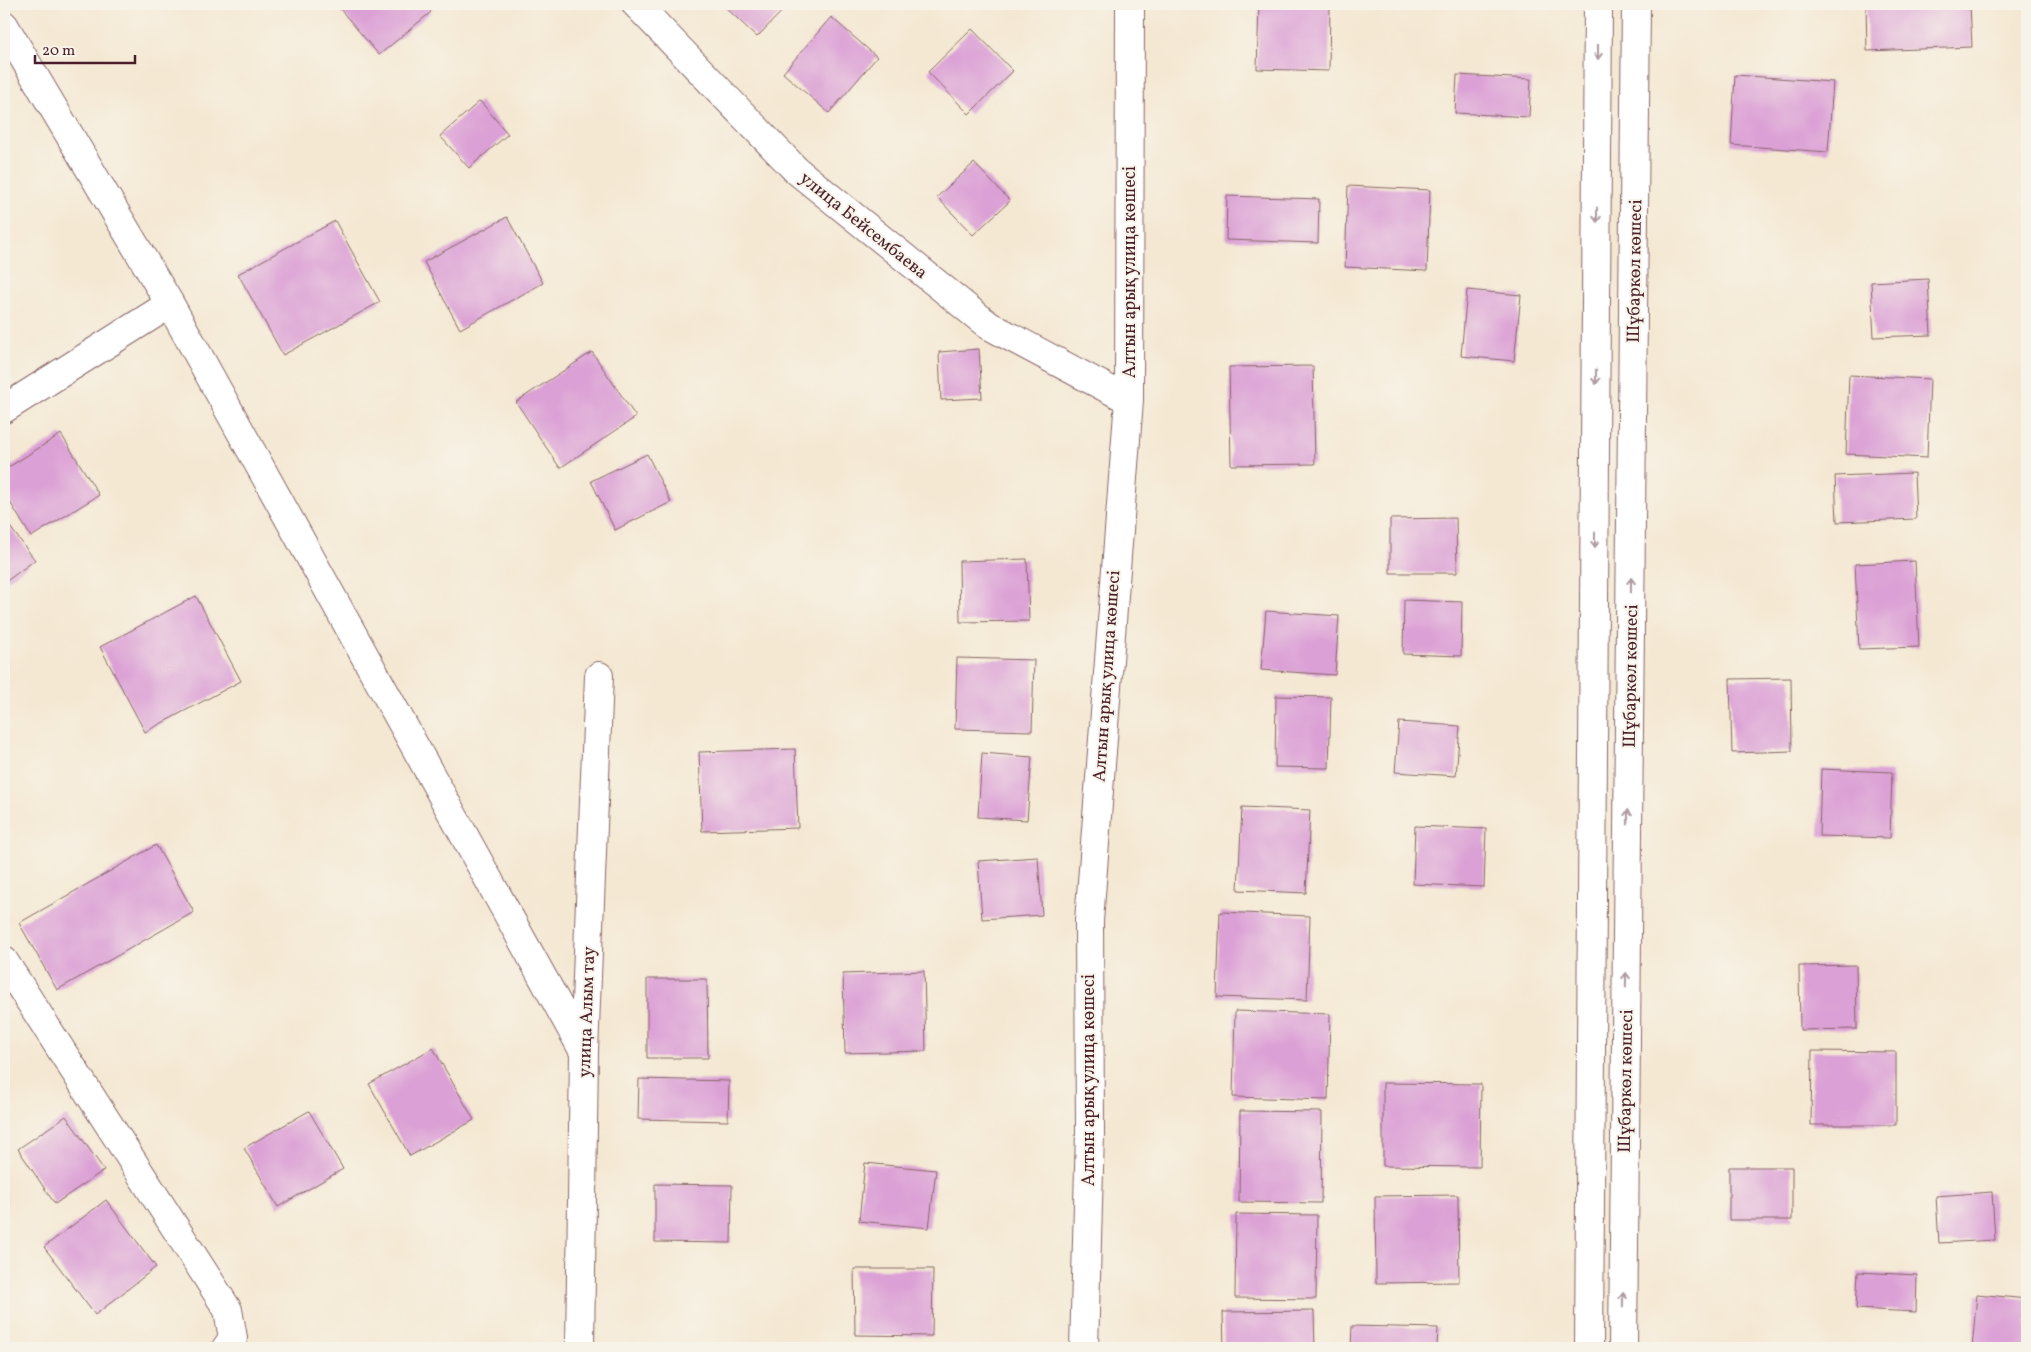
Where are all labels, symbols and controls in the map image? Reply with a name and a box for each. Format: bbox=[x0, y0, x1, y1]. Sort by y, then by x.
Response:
scale bar bbox=[35, 32, 135, 64]
text: 20 m bbox=[42, 41, 75, 62]
one-way arrow bbox=[1593, 44, 1603, 60]
street label: Алтын арық улица көшесі bbox=[1118, 166, 1143, 378]
street label: улица Бейсембаева bbox=[794, 167, 932, 286]
street label: Шұбаркөл көшесі bbox=[1622, 199, 1649, 343]
one-way arrow bbox=[1592, 206, 1602, 223]
one-way arrow bbox=[1591, 369, 1601, 385]
one-way arrow bbox=[1590, 532, 1600, 548]
street label: Алтын арық улица көшесі bbox=[1088, 569, 1127, 783]
one-way arrow bbox=[1626, 577, 1635, 593]
street label: Шұбаркөл көшесі bbox=[1618, 604, 1645, 748]
one-way arrow bbox=[1623, 809, 1633, 826]
street label: улица Алым тау bbox=[573, 946, 602, 1078]
one-way arrow bbox=[1622, 972, 1631, 988]
street label: Алтын арық улица көшесі bbox=[1077, 974, 1102, 1186]
street label: Шұбаркөл көшесі bbox=[1613, 1009, 1640, 1153]
one-way arrow bbox=[1618, 1292, 1628, 1308]

